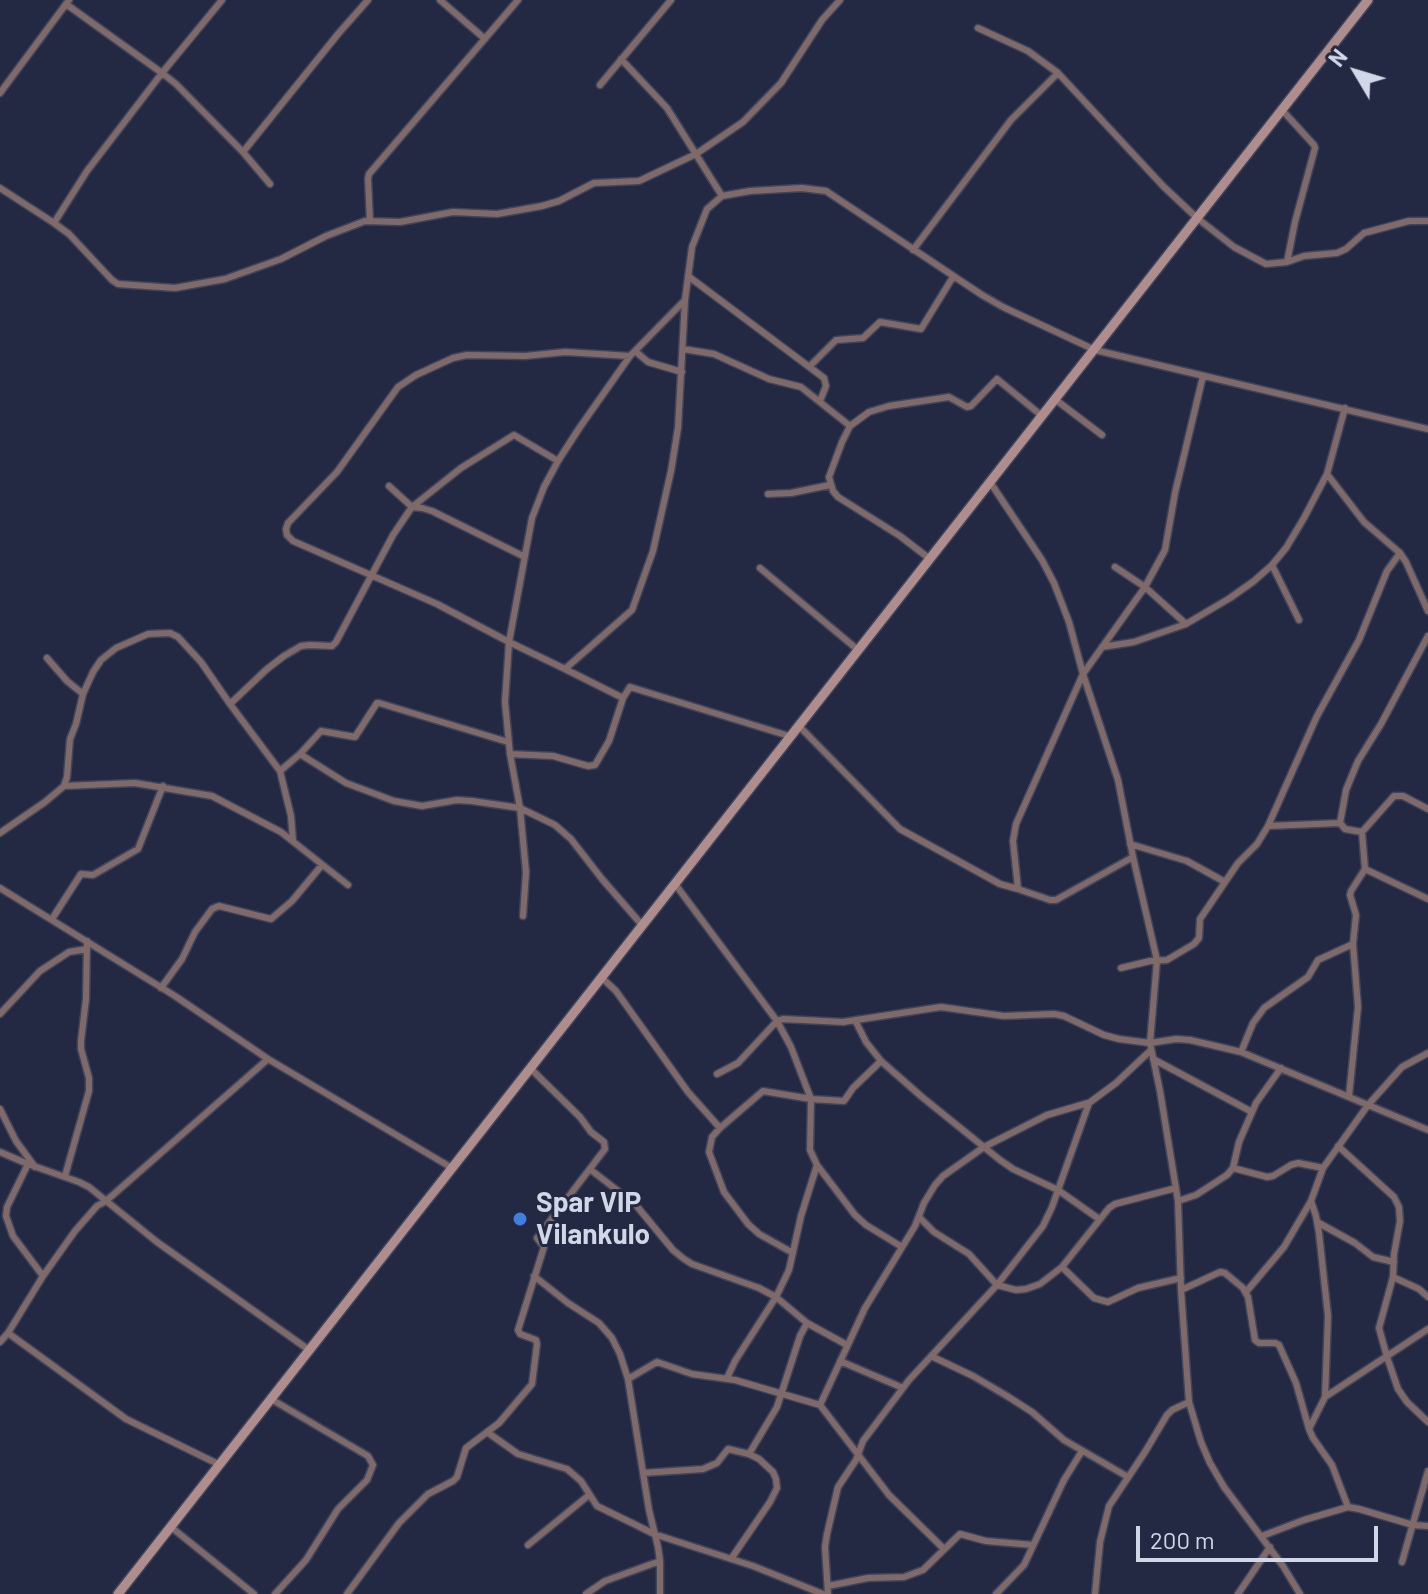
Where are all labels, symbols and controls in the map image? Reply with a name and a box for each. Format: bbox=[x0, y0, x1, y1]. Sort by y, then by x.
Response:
north arrow bbox=[1316, 32, 1396, 112]
text: N bbox=[1322, 43, 1352, 71]
place label: Spar VIP Vilankulo bbox=[536, 1186, 650, 1252]
marker: Spar VIP Vilankulo bbox=[511, 1210, 529, 1228]
scale bar bbox=[1140, 1510, 1382, 1560]
text: 200 m bbox=[1150, 1525, 1215, 1554]

